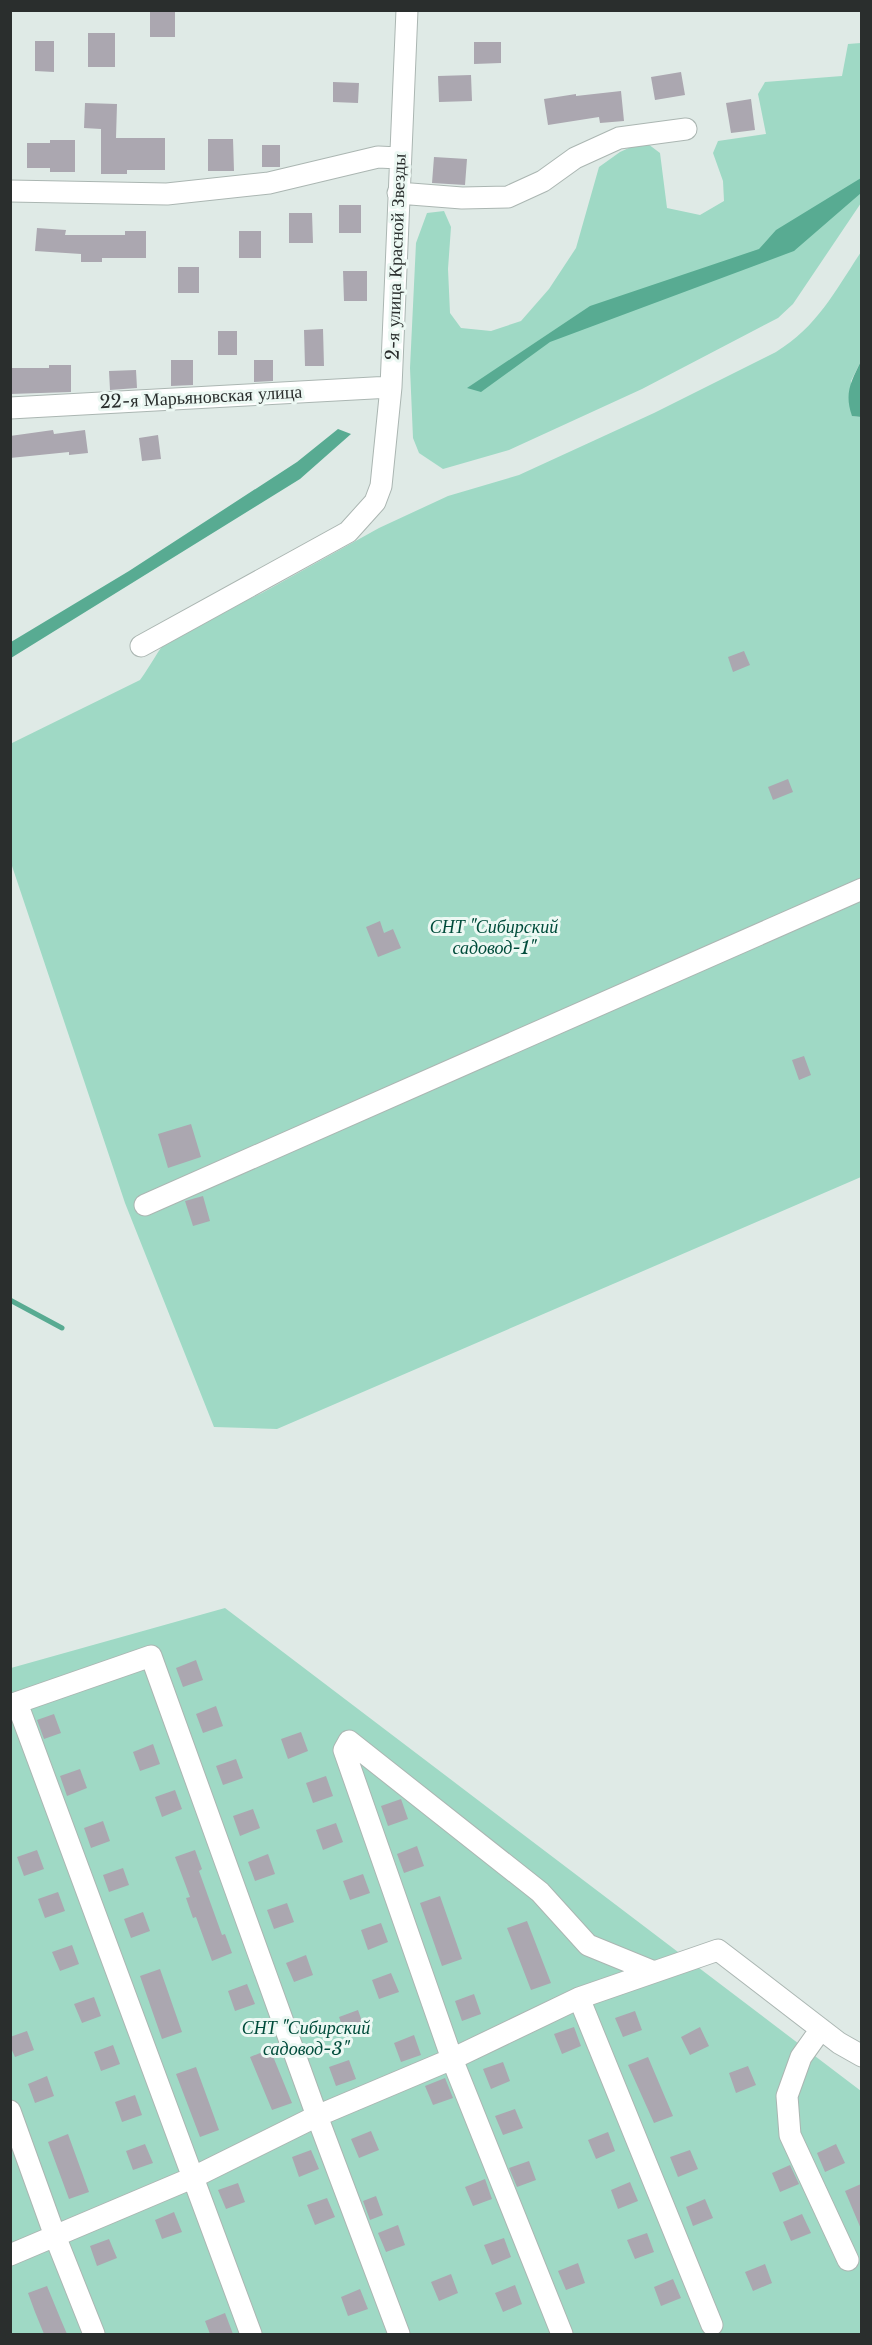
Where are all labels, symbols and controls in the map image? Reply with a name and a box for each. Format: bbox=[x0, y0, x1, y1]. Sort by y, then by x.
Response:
street label: 2-я улица Красной Звезды bbox=[381, 153, 411, 361]
street label: 22-я Марьяновская улица bbox=[99, 381, 303, 413]
park label: СНТ "Сибирский садовод-1" bbox=[430, 916, 558, 959]
park label: СНТ "Сибирский садовод-3" bbox=[242, 2017, 370, 2060]

